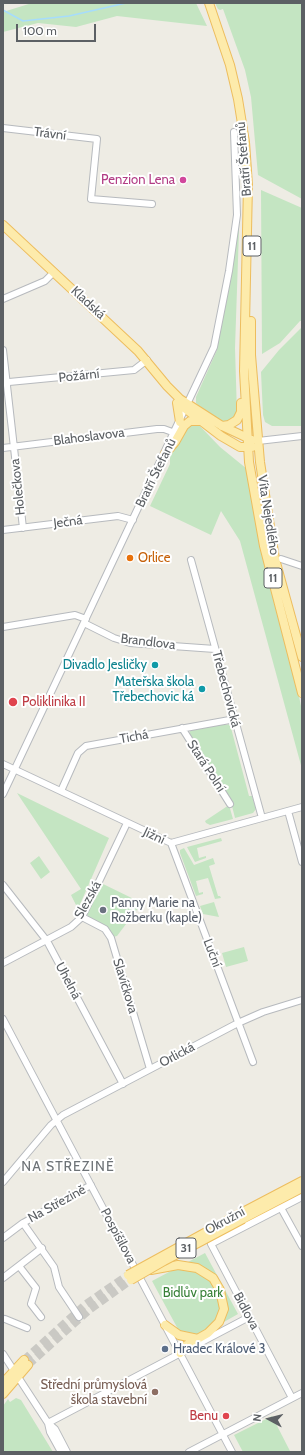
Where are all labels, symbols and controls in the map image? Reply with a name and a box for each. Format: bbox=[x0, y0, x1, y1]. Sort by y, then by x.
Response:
scale bar bbox=[18, 16, 98, 42]
text: 100 m bbox=[23, 23, 57, 38]
street label: Bratří Štefanů bbox=[233, 121, 255, 197]
street label: Trávní bbox=[33, 124, 67, 144]
place label: Penzion Lena bbox=[101, 172, 175, 188]
marker: Penzion Lena bbox=[178, 175, 188, 185]
road number: 11 bbox=[243, 236, 261, 256]
street label: Kladská bbox=[68, 283, 108, 323]
street label: Požární bbox=[58, 366, 100, 386]
street label: Blahoslavova bbox=[53, 425, 125, 449]
street label: Bratří Štefanů bbox=[133, 436, 179, 510]
street label: Holečkova bbox=[7, 458, 29, 516]
street label: Víta Nejedlého bbox=[254, 474, 282, 556]
street label: Ječná bbox=[53, 512, 83, 532]
place label: Orlice bbox=[138, 550, 170, 566]
marker: Orlice bbox=[125, 553, 135, 563]
road number: 11 bbox=[264, 568, 282, 588]
street label: Brandlova bbox=[120, 631, 176, 653]
street label: Třebechovická bbox=[208, 649, 244, 729]
place label: Divadlo Jesličky bbox=[63, 657, 147, 673]
marker: Divadlo Jesličky bbox=[150, 660, 160, 670]
place label: Mateřska škola Třebechovic ká bbox=[112, 674, 194, 705]
marker: Mateřska škola Třebechovic ká bbox=[197, 684, 207, 694]
place label: Poliklinika II bbox=[22, 694, 85, 710]
marker: Poliklinika II bbox=[7, 696, 19, 708]
street label: Tichá bbox=[118, 727, 150, 747]
street label: Stará Polní bbox=[183, 737, 229, 795]
street label: Jižní bbox=[141, 824, 167, 848]
street label: Slezská bbox=[71, 878, 105, 922]
place label: Panny Marie na Rožberku (kaple) bbox=[111, 895, 202, 926]
marker: Panny Marie na Rožberku (kaple) bbox=[98, 905, 108, 915]
street label: Luční bbox=[199, 937, 225, 969]
street label: Slavíčkova bbox=[109, 957, 141, 1015]
street label: Uhelná bbox=[52, 960, 84, 1002]
street label: Orlická bbox=[157, 1039, 197, 1071]
district label: NA STŘEZINĚ bbox=[21, 1159, 115, 1175]
street label: Na Střezině bbox=[25, 1182, 89, 1226]
street label: Okružní bbox=[202, 1204, 248, 1238]
street label: Pospíšilova bbox=[97, 1206, 139, 1266]
road number: 31 bbox=[176, 1238, 196, 1258]
park label: Bidlův park bbox=[163, 1285, 223, 1301]
street label: Bidlova bbox=[230, 1290, 262, 1332]
place label: Hradec Králové 3 bbox=[173, 1341, 266, 1357]
marker: Hradec Králové 3 bbox=[160, 1344, 170, 1354]
place label: Střední průmyslová škola stavební bbox=[40, 1377, 147, 1408]
marker: Střední průmyslová škola stavební bbox=[150, 1387, 160, 1397]
north arrow bbox=[249, 1399, 289, 1439]
place label: Benu bbox=[190, 1408, 218, 1424]
marker: Benu bbox=[221, 1411, 231, 1421]
text: N bbox=[250, 1413, 265, 1422]

